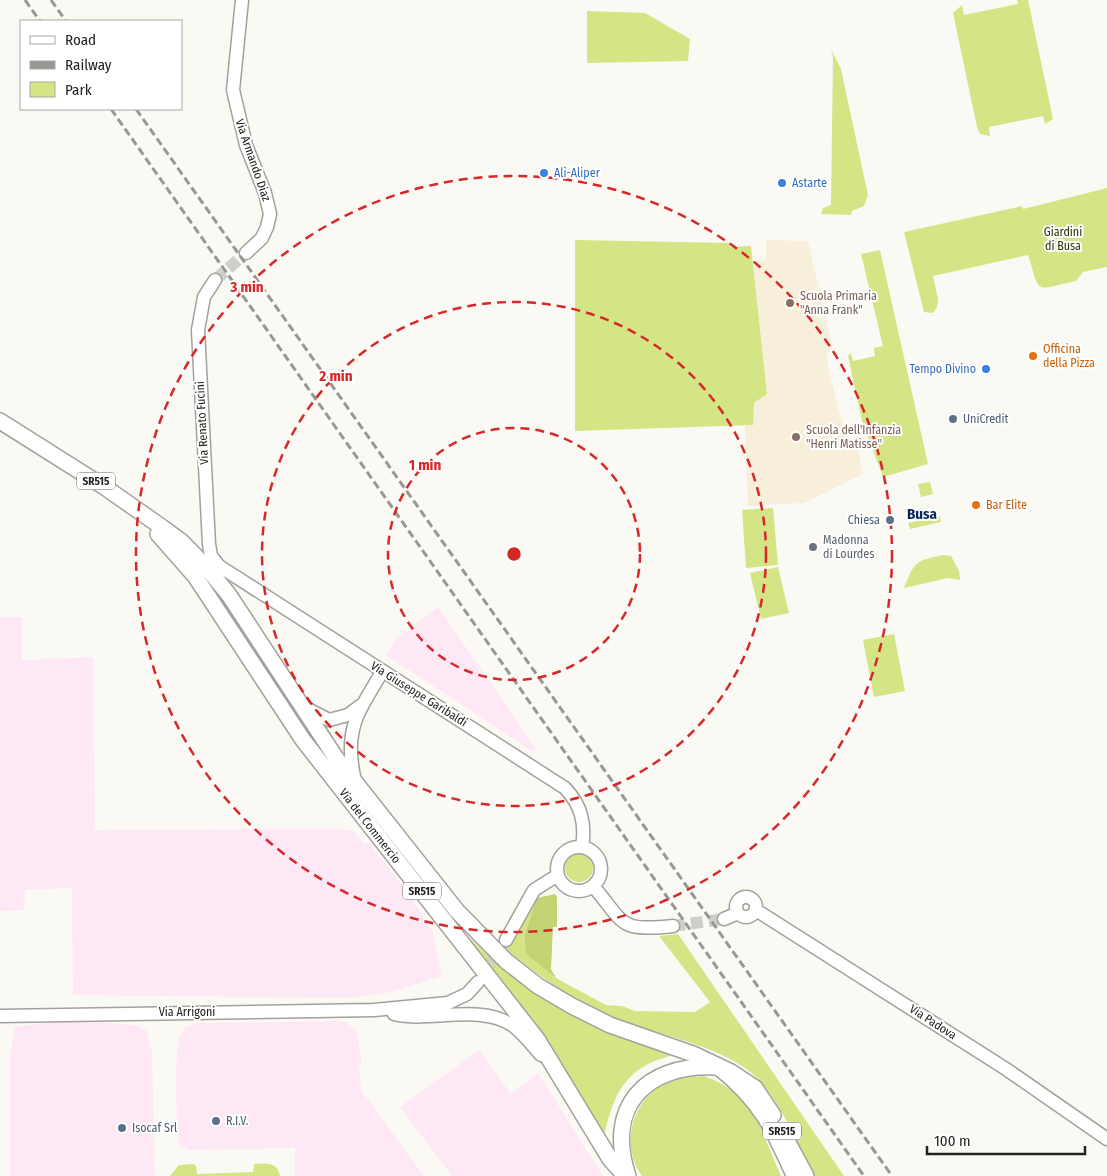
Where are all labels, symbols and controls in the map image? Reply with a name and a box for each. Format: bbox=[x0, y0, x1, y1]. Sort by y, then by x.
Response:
legend bbox=[20, 20, 182, 110]
text: Road bbox=[65, 31, 96, 49]
text: Railway bbox=[65, 56, 112, 74]
text: Park bbox=[65, 81, 92, 99]
street label: Via Armando Diaz bbox=[232, 117, 274, 203]
place label: Alì-Aliper bbox=[554, 166, 601, 180]
marker: Alì-Aliper bbox=[538, 167, 550, 179]
place label: Astarte bbox=[792, 176, 827, 190]
marker: Astarte bbox=[776, 177, 788, 189]
park label: Giardini di Busa bbox=[1044, 225, 1082, 253]
text: 3 min bbox=[229, 278, 264, 296]
place label: Scuola Primaria "Anna Frank" bbox=[800, 289, 877, 317]
marker: Scuola Primaria "Anna Frank" bbox=[784, 297, 796, 309]
place label: Officina della Pizza bbox=[1043, 342, 1095, 370]
marker: Officina della Pizza bbox=[1027, 350, 1039, 362]
place label: Tempo Divino bbox=[909, 362, 976, 376]
marker: Tempo Divino bbox=[980, 363, 992, 375]
text: 2 min bbox=[318, 367, 353, 385]
street label: Via Renato Fucini bbox=[193, 381, 211, 465]
place label: UniCredit bbox=[963, 412, 1009, 426]
marker: UniCredit bbox=[947, 413, 959, 425]
place label: Scuola dell'Infanzia "Henri Matisse" bbox=[806, 423, 901, 451]
marker: Scuola dell'Infanzia "Henri Matisse" bbox=[790, 431, 802, 443]
text: 1 min bbox=[409, 456, 441, 474]
road number: SR515 bbox=[77, 472, 115, 490]
place label: Bar Elite bbox=[986, 498, 1027, 512]
marker: Bar Elite bbox=[970, 499, 982, 511]
district label: Busa bbox=[907, 505, 938, 523]
place label: Chiesa bbox=[848, 513, 880, 527]
marker: Chiesa bbox=[884, 514, 896, 526]
place label: Madonna di Lourdes bbox=[823, 533, 874, 561]
marker: Madonna di Lourdes bbox=[807, 541, 819, 553]
centre of rings bbox=[505, 545, 523, 563]
street label: Via Giuseppe Garibaldi bbox=[368, 659, 470, 729]
street label: Via del Commercio bbox=[336, 786, 404, 866]
road number: SR515 bbox=[403, 882, 441, 899]
street label: Via Padova bbox=[907, 1002, 959, 1042]
street label: Via Arrigoni bbox=[159, 1005, 215, 1019]
place label: R.I.V. bbox=[226, 1114, 249, 1128]
marker: R.I.V. bbox=[210, 1115, 222, 1127]
place label: Isocaf Srl bbox=[132, 1121, 177, 1135]
marker: Isocaf Srl bbox=[116, 1122, 128, 1134]
road number: SR515 bbox=[763, 1122, 801, 1140]
scale bar bbox=[927, 1124, 1084, 1156]
text: 100 m bbox=[934, 1132, 971, 1150]

